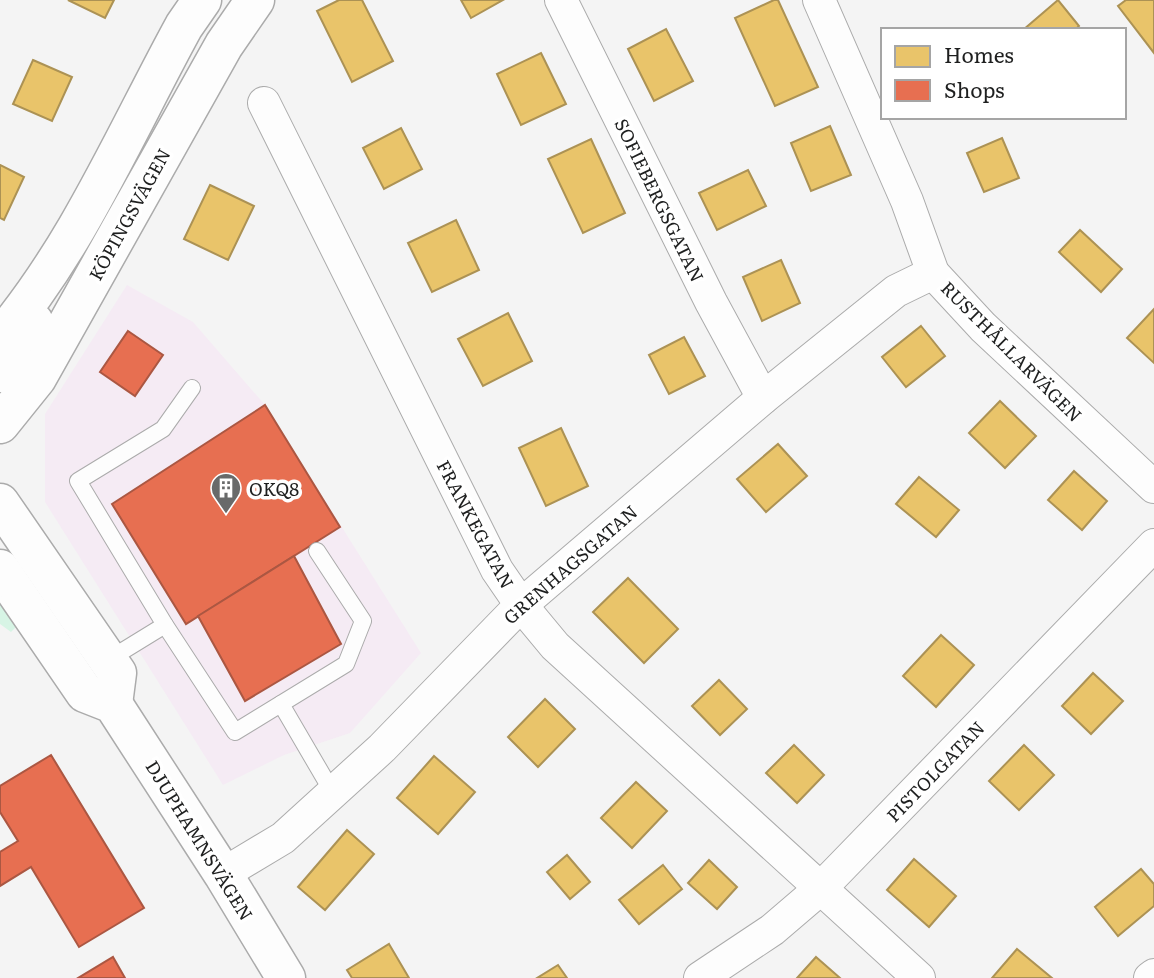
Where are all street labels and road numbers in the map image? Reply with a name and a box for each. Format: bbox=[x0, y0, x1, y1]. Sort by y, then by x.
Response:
street label: SOFIEBERGSGATAN bbox=[609, 114, 711, 286]
street label: KÖPINGSVÄGEN bbox=[81, 143, 177, 285]
street label: RUSTHÅLLARVÄGEN bbox=[935, 274, 1089, 428]
street label: FRANKEGATAN bbox=[431, 455, 521, 593]
street label: GRENHAGSGATAN bbox=[497, 498, 643, 630]
street label: PISTOLGATAN bbox=[880, 714, 990, 828]
street label: DJUPHAMNSVÄGEN bbox=[140, 755, 260, 925]

